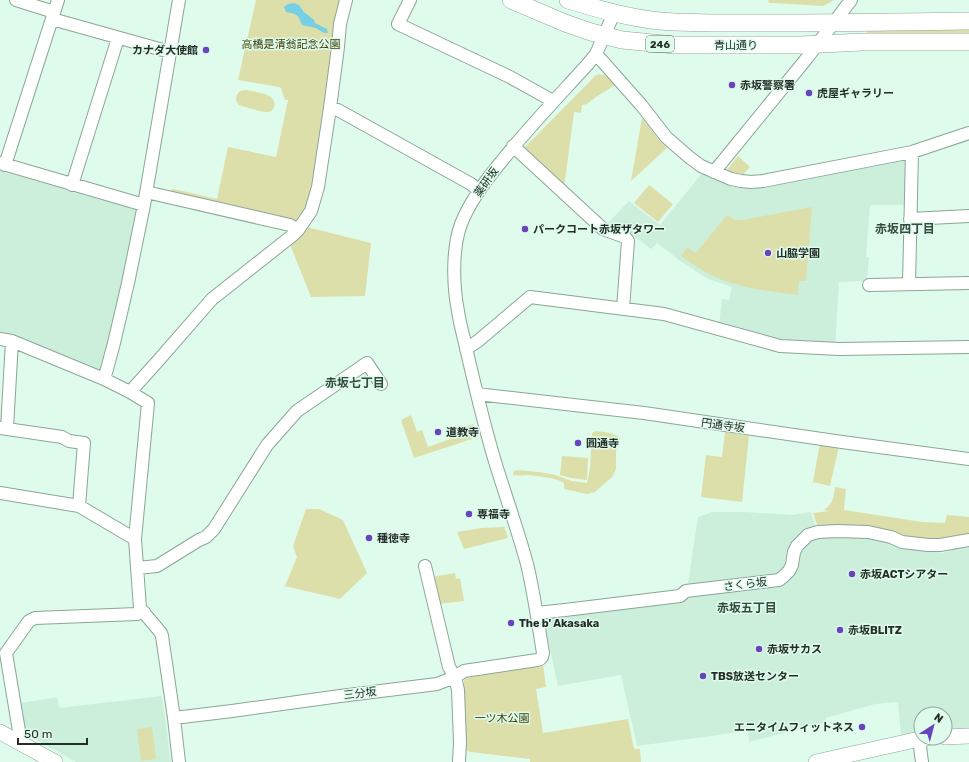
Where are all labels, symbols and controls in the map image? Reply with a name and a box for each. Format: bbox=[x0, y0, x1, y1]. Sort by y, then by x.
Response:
road number: 246 bbox=[646, 36, 674, 52]
park label: 高橋是清翁記念公園 bbox=[242, 38, 341, 51]
street label: 青山通り bbox=[714, 39, 758, 52]
place label: カナダ大使館 bbox=[132, 44, 198, 57]
marker: カナダ大使館 bbox=[201, 45, 211, 55]
place label: 赤坂警察署 bbox=[740, 79, 795, 92]
marker: 赤坂警察署 bbox=[727, 80, 737, 90]
place label: 虎屋ギャラリー bbox=[817, 87, 894, 100]
marker: 虎屋ギャラリー bbox=[804, 88, 814, 98]
street label: 薬研坂 bbox=[472, 165, 501, 200]
district label: 赤坂四丁目 bbox=[875, 222, 935, 236]
place label: パークコート赤坂ザタワー bbox=[533, 223, 665, 236]
marker: パークコート赤坂ザタワー bbox=[520, 224, 530, 234]
place label: 山脇学園 bbox=[776, 247, 820, 260]
marker: 山脇学園 bbox=[763, 248, 773, 258]
district label: 赤坂七丁目 bbox=[325, 376, 385, 390]
street label: 円通寺坂 bbox=[700, 416, 746, 435]
place label: 道教寺 bbox=[446, 426, 479, 439]
marker: 道教寺 bbox=[433, 427, 443, 437]
place label: 圓通寺 bbox=[586, 437, 619, 450]
marker: 圓通寺 bbox=[573, 438, 583, 448]
place label: 専福寺 bbox=[477, 508, 510, 521]
marker: 専福寺 bbox=[464, 509, 474, 519]
place label: 種徳寺 bbox=[377, 532, 410, 545]
marker: 種徳寺 bbox=[364, 533, 374, 543]
place label: 赤坂ACTシアター bbox=[860, 568, 948, 581]
marker: 赤坂ACTシアター bbox=[847, 569, 857, 579]
street label: さくら坂 bbox=[722, 575, 768, 594]
district label: 赤坂五丁目 bbox=[717, 601, 777, 615]
place label: The b' Akasaka bbox=[519, 617, 599, 630]
marker: The b' Akasaka bbox=[506, 618, 516, 628]
place label: 赤坂BLITZ bbox=[848, 624, 902, 637]
marker: 赤坂BLITZ bbox=[835, 625, 845, 635]
place label: 赤坂サカス bbox=[767, 643, 822, 656]
marker: 赤坂サカス bbox=[754, 644, 764, 654]
place label: TBS放送センター bbox=[711, 670, 799, 683]
marker: TBS放送センター bbox=[698, 671, 708, 681]
street label: 三分坂 bbox=[343, 685, 377, 702]
north arrow bbox=[913, 706, 953, 746]
text: N bbox=[932, 711, 946, 726]
park label: 一ツ木公園 bbox=[475, 712, 530, 725]
scale bar bbox=[18, 720, 87, 746]
place label: エニタイムフィットネス bbox=[734, 721, 854, 734]
marker: エニタイムフィットネス bbox=[857, 722, 867, 732]
text: 50 m bbox=[24, 727, 52, 741]

